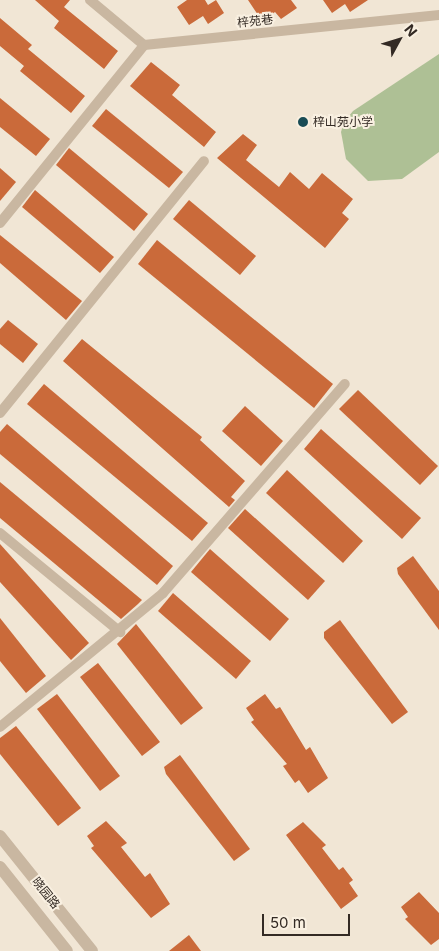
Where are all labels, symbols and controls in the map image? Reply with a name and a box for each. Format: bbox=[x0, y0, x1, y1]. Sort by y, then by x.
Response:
street label: 梓苑巷 bbox=[236, 12, 274, 30]
north arrow bbox=[374, 15, 424, 65]
text: N bbox=[401, 21, 421, 40]
place label: 梓山苑小学 bbox=[313, 115, 373, 129]
marker: 梓山苑小学 bbox=[297, 116, 309, 128]
street label: 晓园路 bbox=[29, 874, 63, 912]
scale bar bbox=[264, 904, 352, 936]
text: 50 m bbox=[270, 913, 306, 932]

